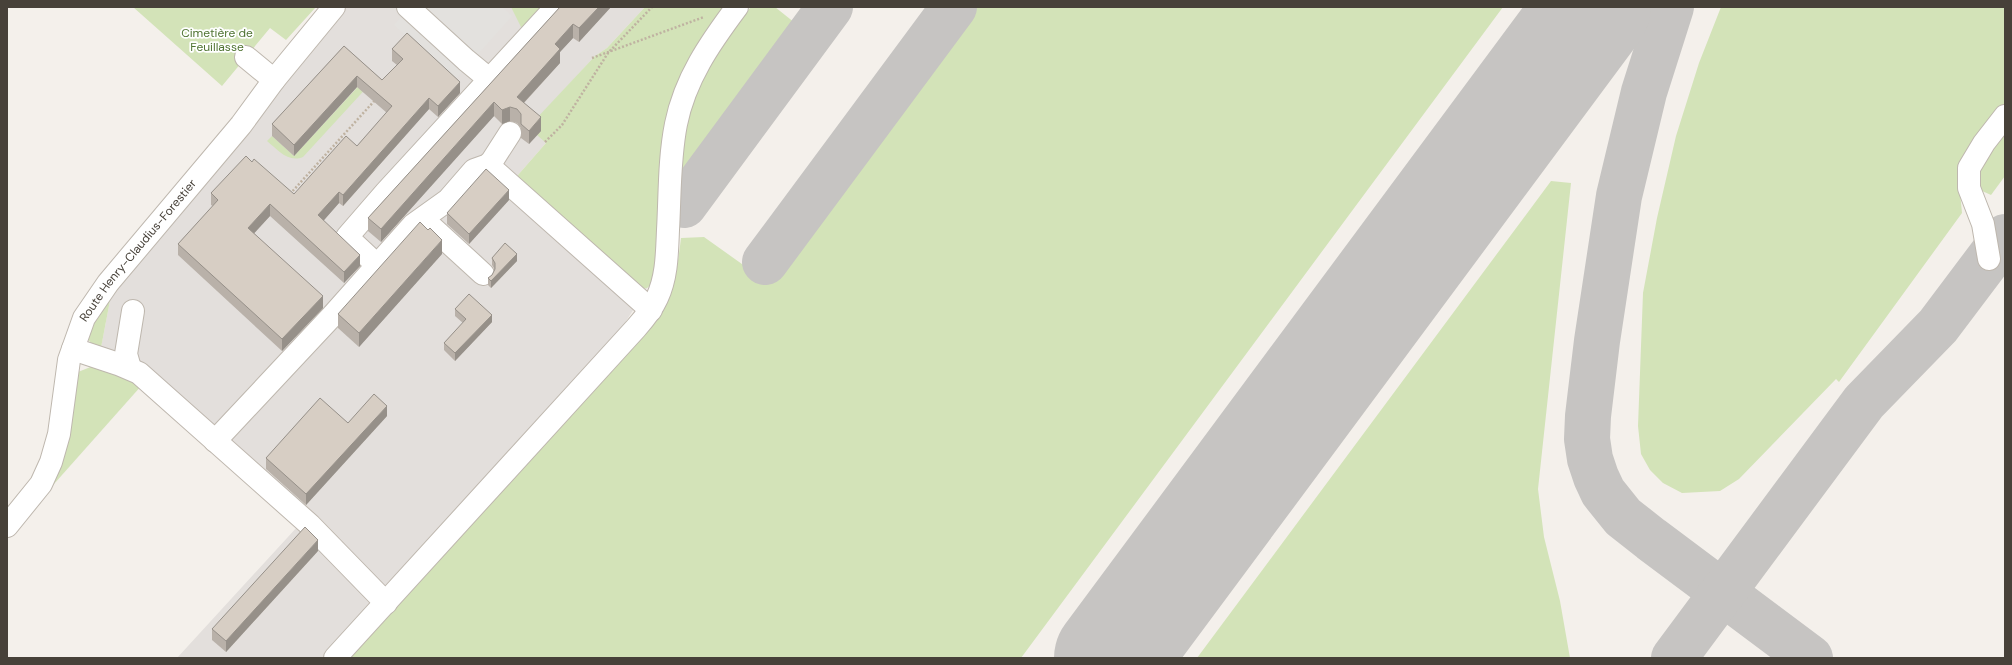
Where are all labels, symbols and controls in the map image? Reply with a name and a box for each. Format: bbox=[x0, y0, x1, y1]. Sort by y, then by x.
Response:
park label: Cimetière de Feuillasse bbox=[181, 25, 253, 55]
street label: Route Henry-Claudius-Forestier bbox=[76, 176, 200, 325]

